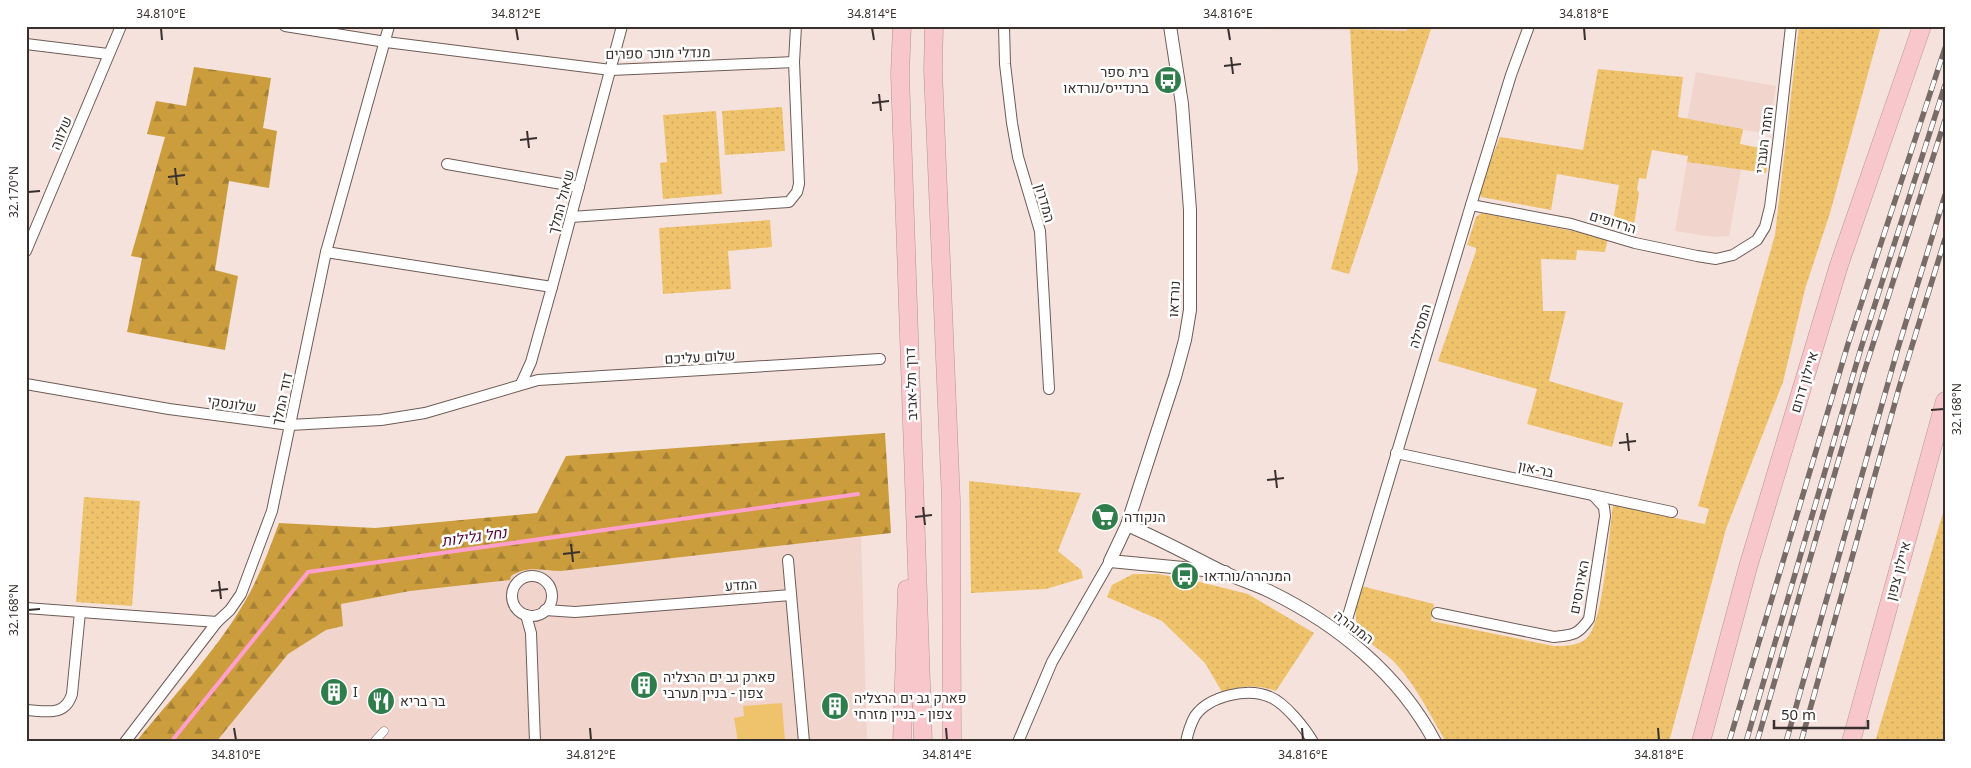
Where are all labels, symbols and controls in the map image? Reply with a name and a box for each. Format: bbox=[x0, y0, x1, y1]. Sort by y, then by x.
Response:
text: 34.810°E bbox=[136, 5, 186, 22]
text: 34.812°E bbox=[491, 5, 541, 22]
text: 34.814°E bbox=[847, 5, 897, 22]
text: 34.816°E bbox=[1203, 5, 1253, 22]
text: 34.818°E bbox=[1559, 5, 1609, 22]
street label: מנדלי מוכר ספרים bbox=[605, 42, 711, 63]
place label: בית ספר ברנדייס/נורדאו bbox=[1063, 62, 1150, 97]
bus stop icon: בית ספר ברנדייס/נורדאו bbox=[1153, 65, 1183, 95]
street label: הזמר העברי bbox=[1750, 105, 1777, 175]
street label: שלווה bbox=[45, 113, 76, 153]
text: 32.170°N bbox=[5, 166, 22, 218]
street label: שאול המלך bbox=[543, 167, 578, 236]
street label: המדרון bbox=[1031, 181, 1060, 224]
street label: הרדופים bbox=[1587, 205, 1639, 238]
street label: נורדאו bbox=[1163, 280, 1184, 318]
street label: המסילה bbox=[1404, 301, 1435, 350]
street label: שלום עליכם bbox=[664, 345, 736, 368]
street label: דרך תל-אביב bbox=[900, 347, 921, 421]
street label: איילון דרום bbox=[1785, 349, 1822, 415]
street label: דוד המלך bbox=[267, 371, 296, 427]
text: 32.168°N bbox=[1948, 383, 1965, 435]
street label: שלונסקי bbox=[206, 391, 258, 416]
street label: בר-און bbox=[1517, 455, 1556, 482]
supermarket icon: הנקודה bbox=[1090, 502, 1120, 532]
place label: הנקודה bbox=[1124, 507, 1166, 526]
water label: נחל גלילות bbox=[440, 521, 509, 550]
street label: איילון צפון bbox=[1880, 539, 1915, 603]
street label: האירוסים bbox=[1564, 558, 1593, 615]
bus stop icon: המנהרה/נורדאו bbox=[1170, 561, 1200, 591]
place label: המנהרה/נורדאו bbox=[1204, 566, 1291, 585]
street label: המדע bbox=[724, 574, 758, 595]
text: 32.168°N bbox=[5, 584, 22, 636]
street label: המנהרה bbox=[1330, 605, 1378, 648]
place label: פארק גב ים הרצליה צפון - בניין מערבי bbox=[663, 667, 776, 702]
building icon: פארק גב ים הרצליה צפון - בניין מערבי bbox=[629, 670, 659, 700]
building icon: I bbox=[319, 677, 349, 707]
place label: I bbox=[353, 682, 358, 701]
restaurant icon: בר בריא bbox=[366, 686, 396, 716]
place label: פארק גב ים הרצליה צפון - בניין מזרחי bbox=[854, 688, 967, 723]
place label: בר בריא bbox=[400, 691, 446, 710]
building icon: פארק גב ים הרצליה צפון - בניין מזרחי bbox=[820, 691, 850, 721]
scale bar bbox=[1774, 698, 1867, 730]
text: 50 m bbox=[1781, 704, 1816, 724]
text: 34.810°E bbox=[211, 746, 261, 763]
text: 34.812°E bbox=[566, 746, 616, 763]
text: 34.814°E bbox=[922, 746, 972, 763]
text: 34.816°E bbox=[1278, 746, 1328, 763]
text: 34.818°E bbox=[1634, 746, 1684, 763]

